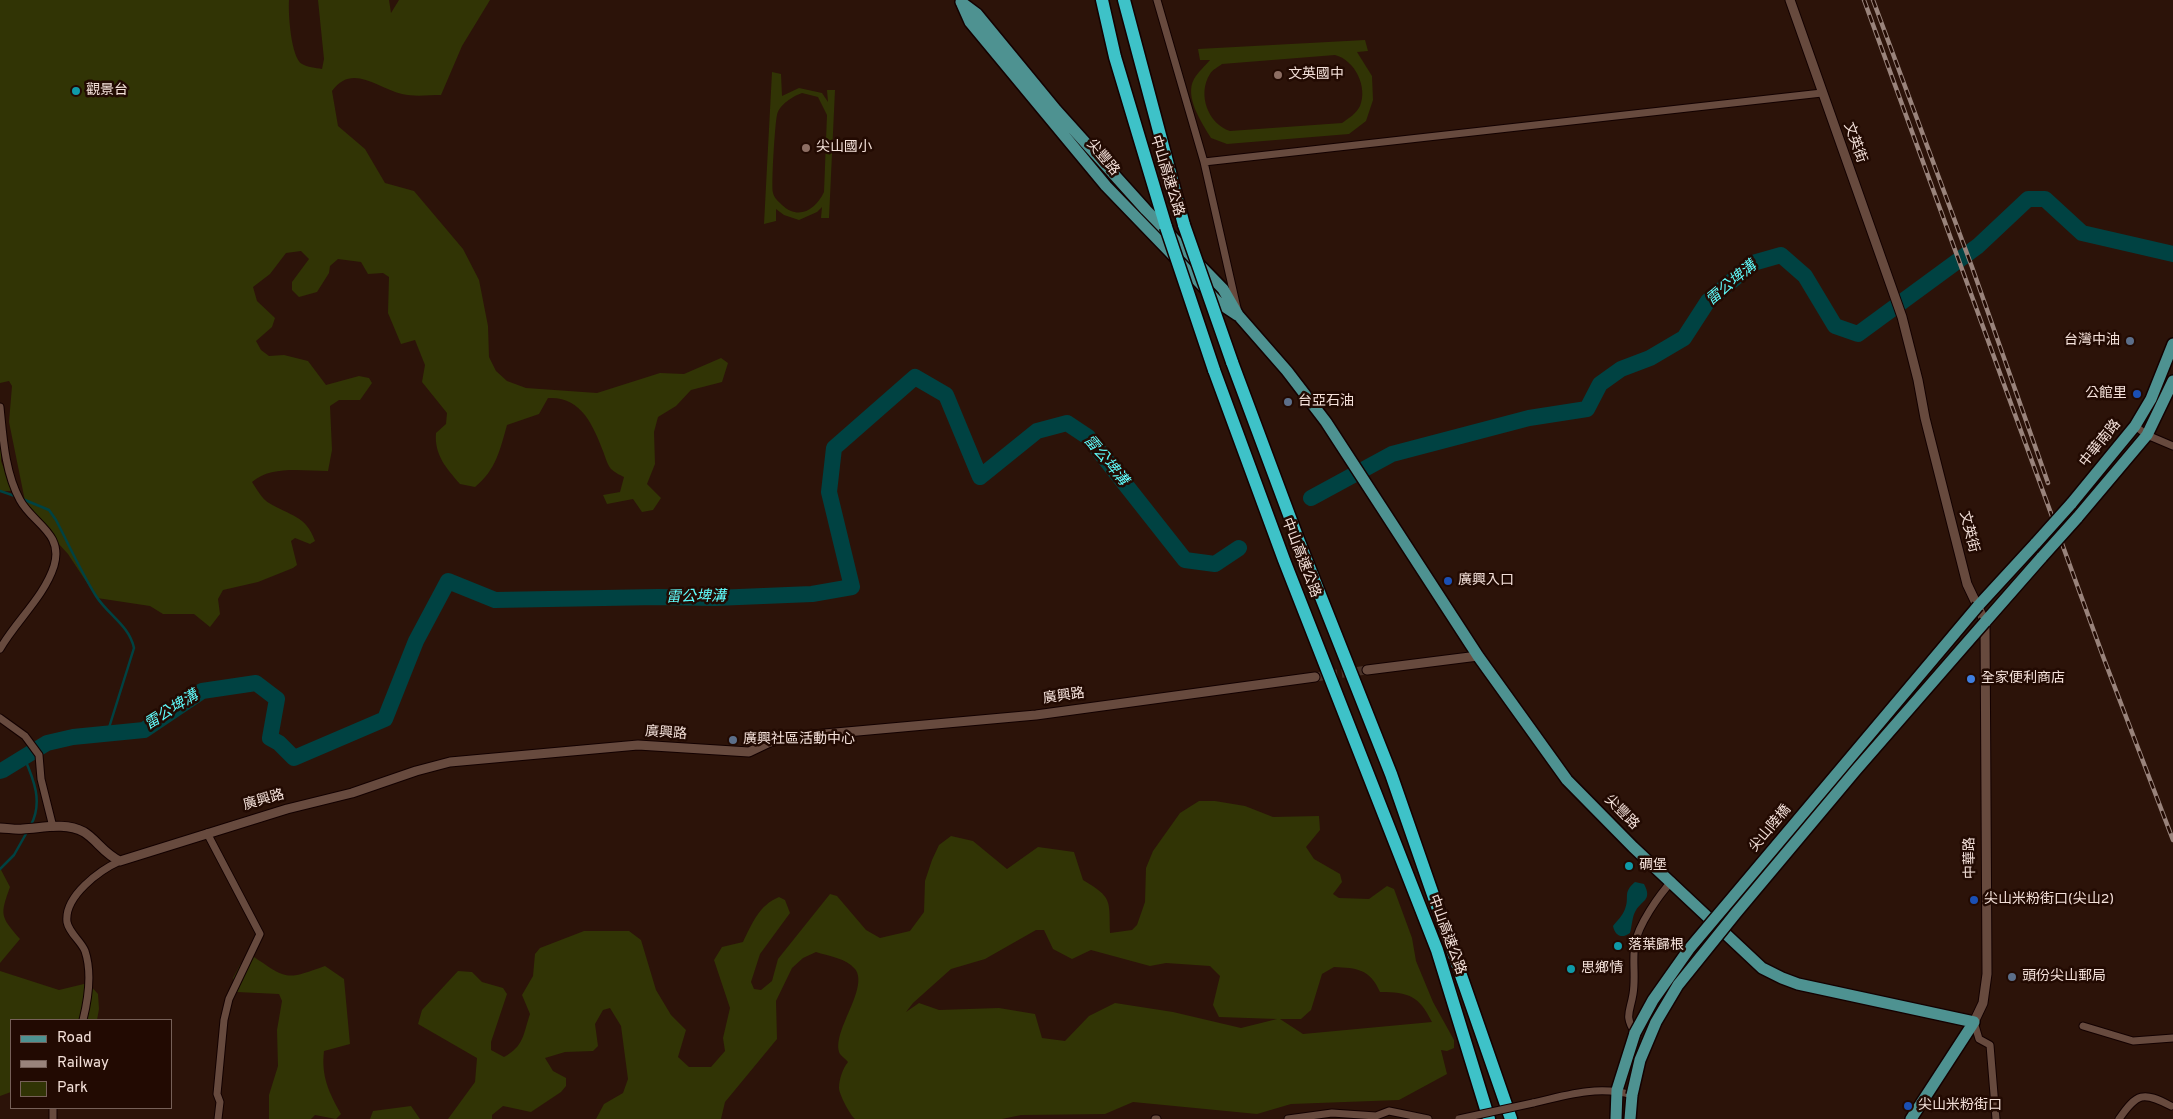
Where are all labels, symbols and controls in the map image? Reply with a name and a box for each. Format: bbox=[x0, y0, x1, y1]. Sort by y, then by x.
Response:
place label: 文英國中 bbox=[1288, 67, 1344, 83]
marker: 文英國中 bbox=[1272, 69, 1284, 81]
place label: 觀景台 bbox=[86, 83, 128, 99]
marker: 觀景台 bbox=[70, 85, 82, 97]
street label: 文英街 bbox=[1839, 120, 1869, 166]
street label: 中山高速公路 bbox=[1146, 133, 1186, 219]
street label: 尖豐路 bbox=[1082, 137, 1122, 179]
place label: 尖山國小 bbox=[816, 140, 872, 156]
marker: 尖山國小 bbox=[800, 142, 812, 154]
water label: 雷公埤溝 bbox=[1703, 258, 1761, 310]
place label: 台灣中油 bbox=[2064, 333, 2120, 349]
marker: 台灣中油 bbox=[2124, 335, 2136, 347]
place label: 公館里 bbox=[2085, 386, 2127, 402]
marker: 公館里 bbox=[2131, 388, 2143, 400]
place label: 台亞石油 bbox=[1298, 394, 1354, 410]
marker: 台亞石油 bbox=[1282, 396, 1294, 408]
street label: 中華南路 bbox=[2077, 417, 2125, 471]
water label: 雷公埤溝 bbox=[1079, 432, 1131, 490]
street label: 文英街 bbox=[1955, 510, 1981, 554]
street label: 中山高速公路 bbox=[1277, 516, 1323, 600]
place label: 廣興入口 bbox=[1458, 573, 1514, 589]
marker: 廣興入口 bbox=[1442, 575, 1454, 587]
water label: 雷公埤溝 bbox=[666, 588, 726, 608]
place label: 全家便利商店 bbox=[1981, 671, 2065, 687]
marker: 全家便利商店 bbox=[1965, 673, 1977, 685]
street label: 廣興路 bbox=[1042, 686, 1086, 708]
water label: 雷公埤溝 bbox=[142, 687, 202, 735]
street label: 廣興路 bbox=[644, 724, 688, 744]
place label: 廣興社區活動中心 bbox=[743, 732, 855, 748]
marker: 廣興社區活動中心 bbox=[727, 734, 739, 746]
street label: 廣興路 bbox=[241, 787, 287, 815]
street label: 尖豐路 bbox=[1600, 792, 1642, 834]
street label: 尖山陸橋 bbox=[1747, 802, 1795, 856]
street label: 中華路 bbox=[1962, 837, 1980, 879]
place label: 碉堡 bbox=[1639, 858, 1667, 874]
marker: 碉堡 bbox=[1623, 860, 1635, 872]
place label: 尖山米粉街口(尖山2) bbox=[1984, 892, 2114, 908]
street label: 中山高速公路 bbox=[1424, 893, 1468, 977]
marker: 尖山米粉街口(尖山2) bbox=[1968, 894, 1980, 906]
place label: 落葉歸根 bbox=[1628, 938, 1684, 954]
marker: 落葉歸根 bbox=[1612, 940, 1624, 952]
place label: 思鄉情 bbox=[1581, 961, 1623, 977]
marker: 思鄉情 bbox=[1565, 963, 1577, 975]
place label: 頭份尖山郵局 bbox=[2022, 969, 2106, 985]
marker: 頭份尖山郵局 bbox=[2006, 971, 2018, 983]
legend bbox=[10, 1019, 172, 1109]
text: Road bbox=[57, 1029, 92, 1048]
text: Railway bbox=[57, 1054, 109, 1073]
text: Park bbox=[57, 1079, 88, 1098]
place label: 尖山米粉街口 bbox=[1918, 1098, 2002, 1114]
marker: 尖山米粉街口 bbox=[1902, 1100, 1914, 1112]

